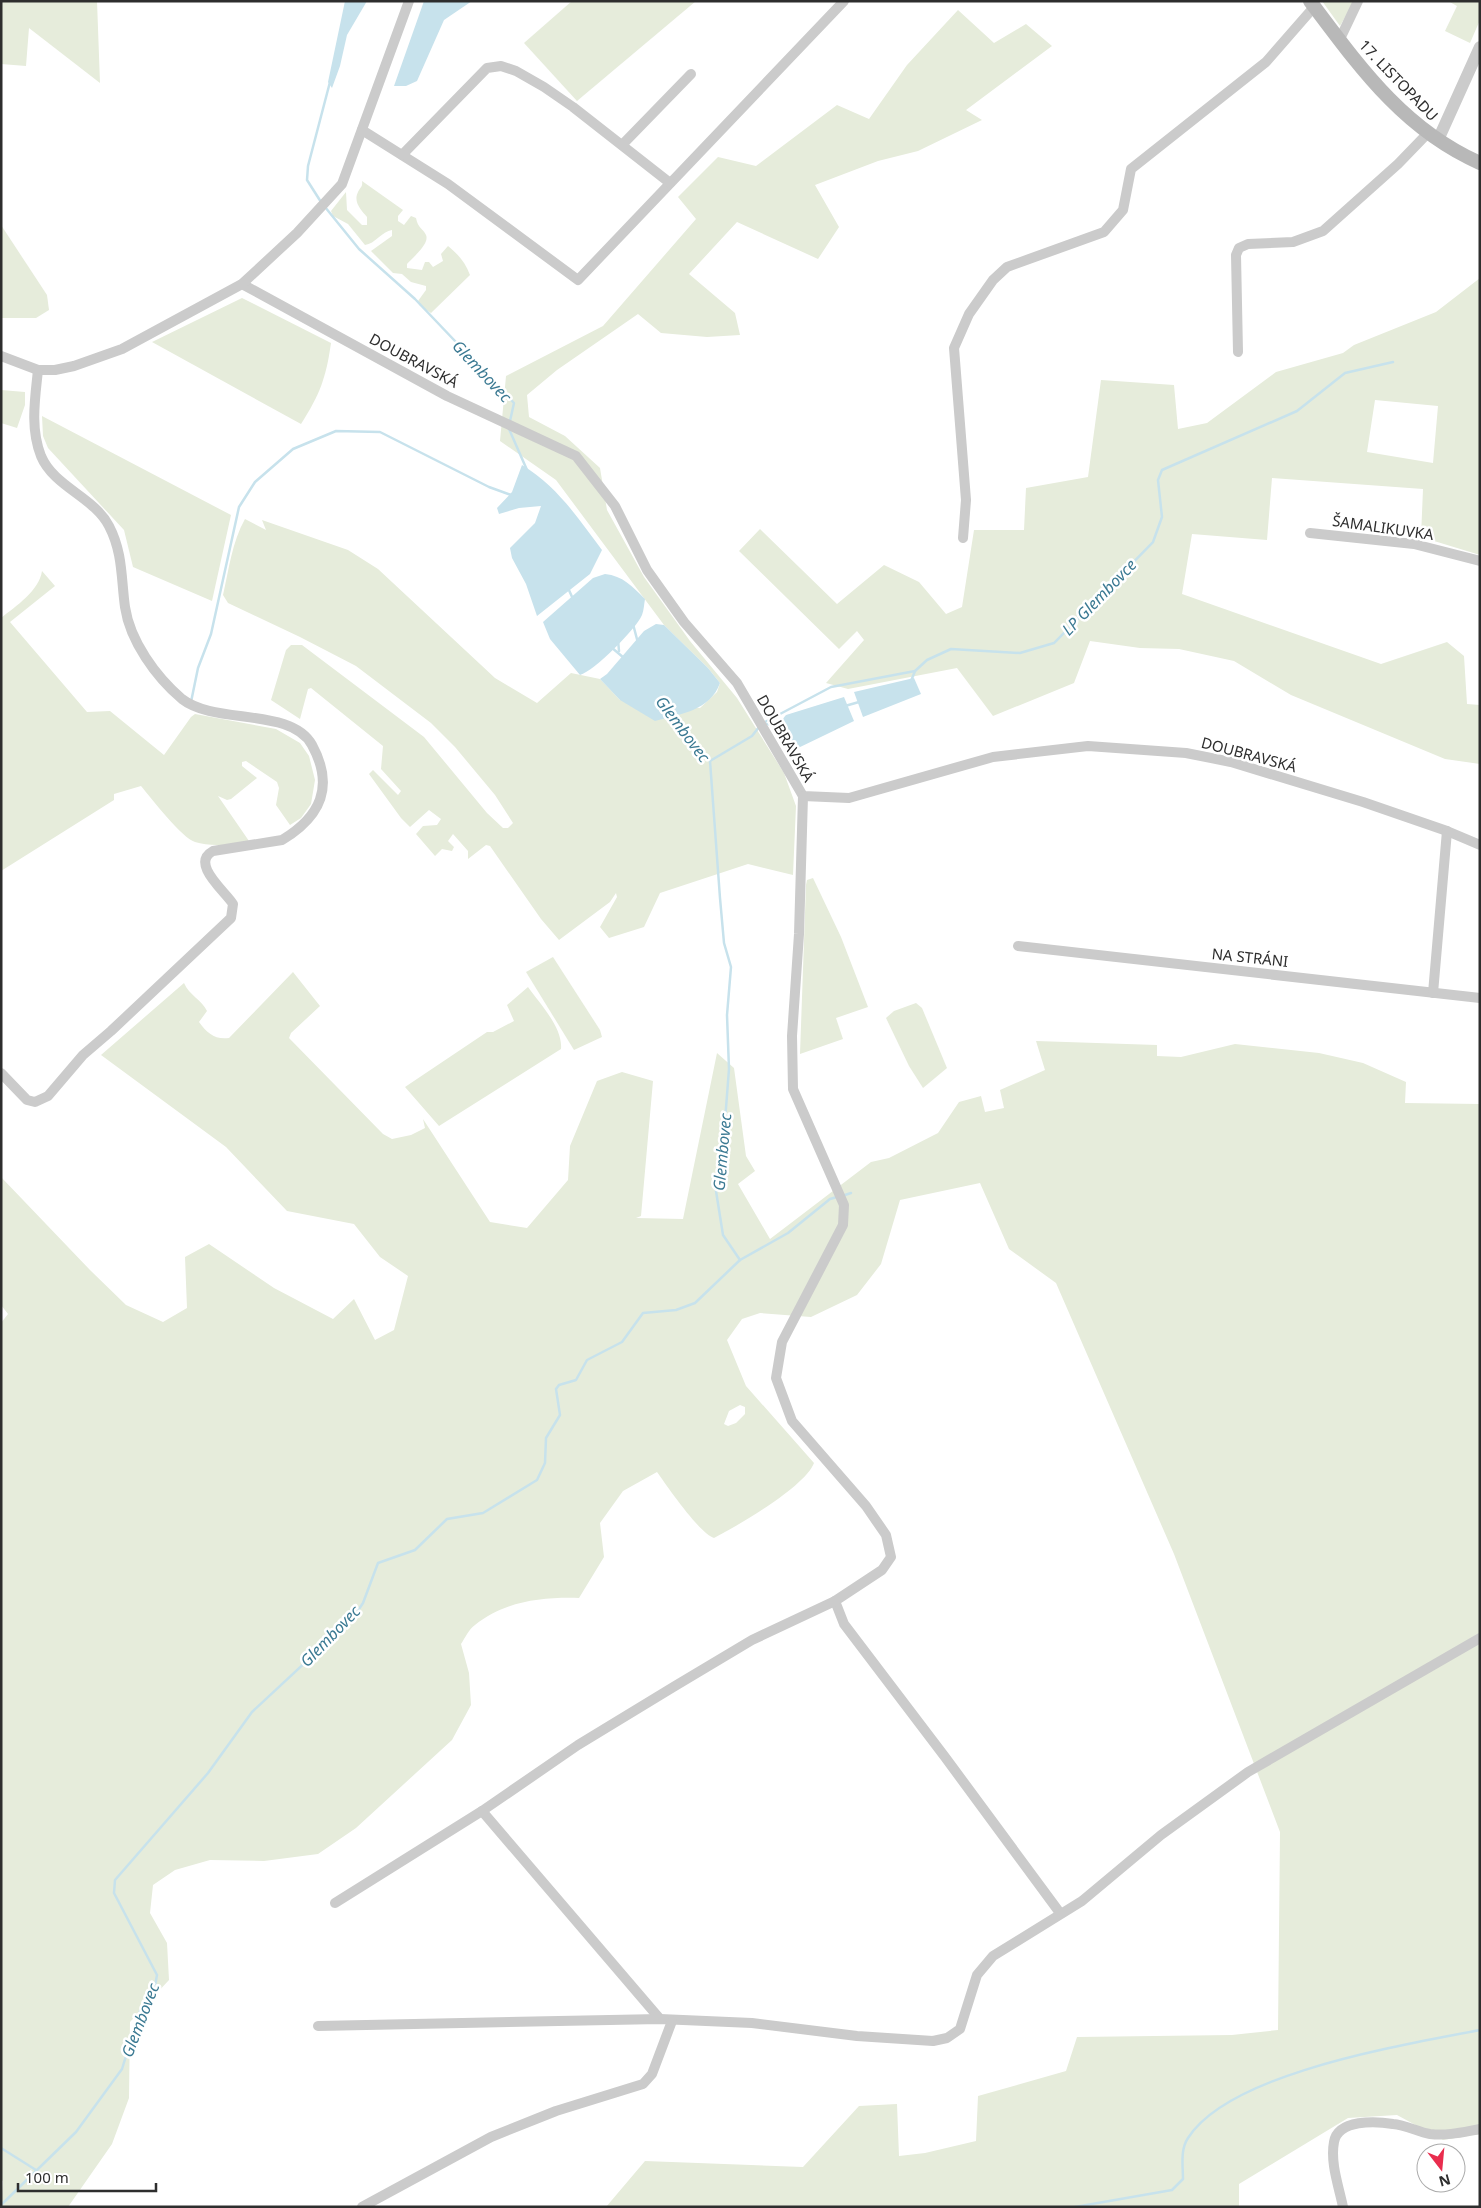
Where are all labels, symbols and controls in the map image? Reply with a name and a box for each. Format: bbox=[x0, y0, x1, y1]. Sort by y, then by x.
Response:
street label: 17. LISTOPADU bbox=[1355, 35, 1443, 125]
street label: DOUBRAVSKÁ bbox=[366, 328, 462, 392]
water label: Glembovec bbox=[447, 335, 517, 407]
street label: ŠAMALIKUVKA bbox=[1331, 510, 1435, 544]
water label: LP Glembovce bbox=[1057, 554, 1141, 640]
water label: Glembovec bbox=[651, 691, 716, 767]
street label: DOUBRAVSKÁ bbox=[753, 691, 819, 786]
street label: DOUBRAVSKÁ bbox=[1199, 732, 1299, 776]
street label: NA STRÁNI bbox=[1211, 943, 1289, 971]
water label: Glembovec bbox=[708, 1112, 736, 1192]
water label: Glembovec bbox=[295, 1600, 365, 1672]
water label: Glembovec bbox=[116, 1979, 164, 2060]
north arrow bbox=[1416, 2143, 1466, 2193]
scale bar bbox=[18, 2160, 155, 2192]
text: 100 m bbox=[25, 2167, 69, 2187]
text: N bbox=[1437, 2170, 1453, 2192]

